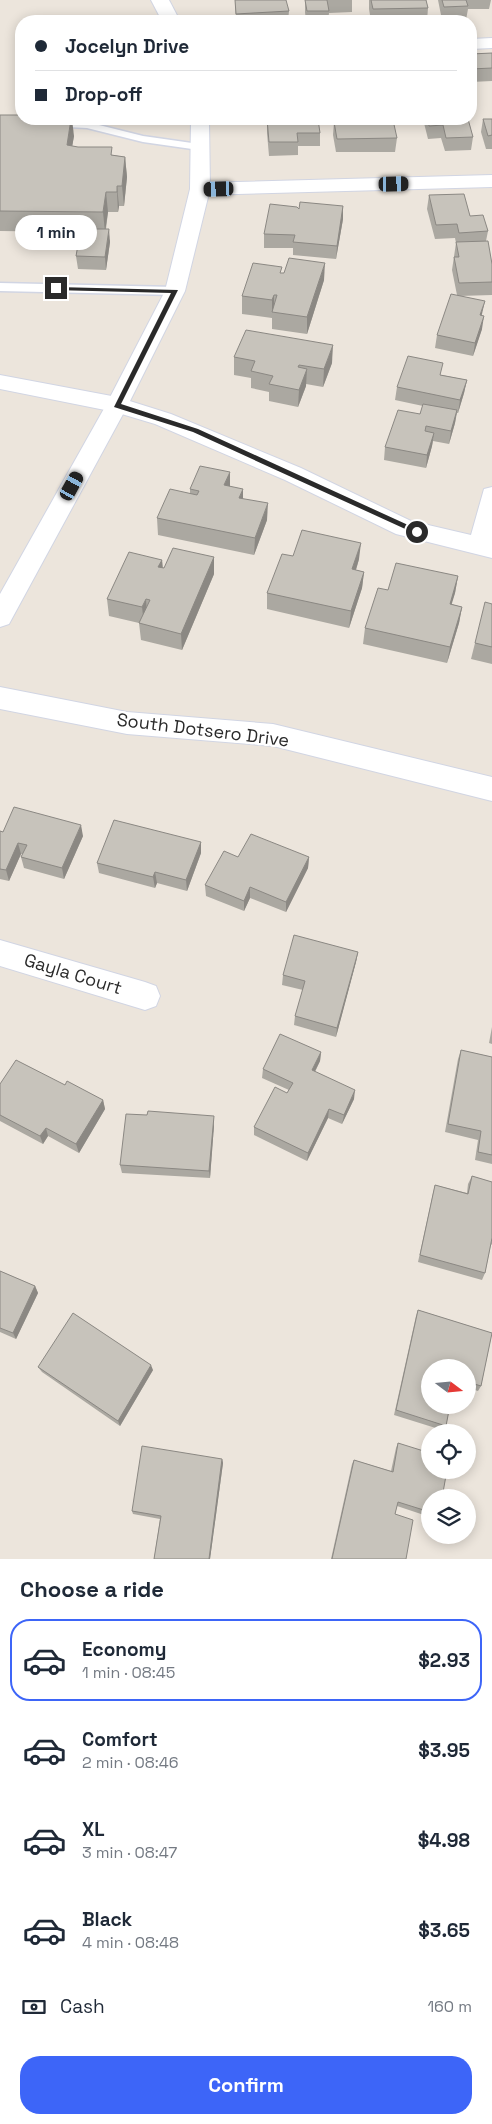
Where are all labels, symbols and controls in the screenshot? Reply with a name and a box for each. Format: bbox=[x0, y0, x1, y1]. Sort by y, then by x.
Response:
text: Jocelyn Drive bbox=[65, 34, 189, 59]
text: Drop-off bbox=[65, 82, 143, 107]
car bbox=[378, 176, 409, 192]
car bbox=[203, 181, 234, 197]
callout: 1 min bbox=[15, 216, 97, 250]
text: 1 min bbox=[36, 222, 76, 243]
route end bbox=[45, 277, 67, 299]
car bbox=[58, 469, 85, 503]
route start bbox=[406, 521, 428, 543]
street label: South Dotsero Drive bbox=[116, 708, 291, 751]
street label: Gayla Court bbox=[21, 948, 125, 999]
north arrow bbox=[421, 1359, 476, 1414]
map controls bbox=[421, 1359, 476, 1544]
button: locate bbox=[421, 1424, 476, 1479]
button: layers bbox=[421, 1489, 476, 1544]
text: Choose a ride bbox=[20, 1575, 164, 1603]
text: Economy bbox=[82, 1637, 166, 1662]
icon: car bbox=[22, 1638, 67, 1683]
text: $2.93 bbox=[418, 1648, 470, 1673]
text: 1 min · 08:45 bbox=[82, 1662, 175, 1683]
text: Comfort bbox=[82, 1727, 158, 1752]
icon: car bbox=[22, 1728, 67, 1773]
text: $3.95 bbox=[418, 1738, 470, 1763]
text: 2 min · 08:46 bbox=[82, 1752, 179, 1773]
text: XL bbox=[82, 1817, 105, 1842]
icon: car bbox=[22, 1818, 67, 1863]
text: $4.98 bbox=[418, 1828, 470, 1853]
text: 3 min · 08:47 bbox=[82, 1842, 177, 1863]
text: Black bbox=[82, 1907, 132, 1932]
icon: car bbox=[22, 1908, 67, 1953]
text: $3.65 bbox=[418, 1918, 470, 1943]
text: 4 min · 08:48 bbox=[82, 1932, 179, 1953]
icon: cash bbox=[20, 1993, 48, 2021]
text: Cash bbox=[60, 1994, 105, 2019]
text: 160 m bbox=[427, 1996, 472, 2017]
button: Confirm bbox=[20, 2056, 472, 2114]

